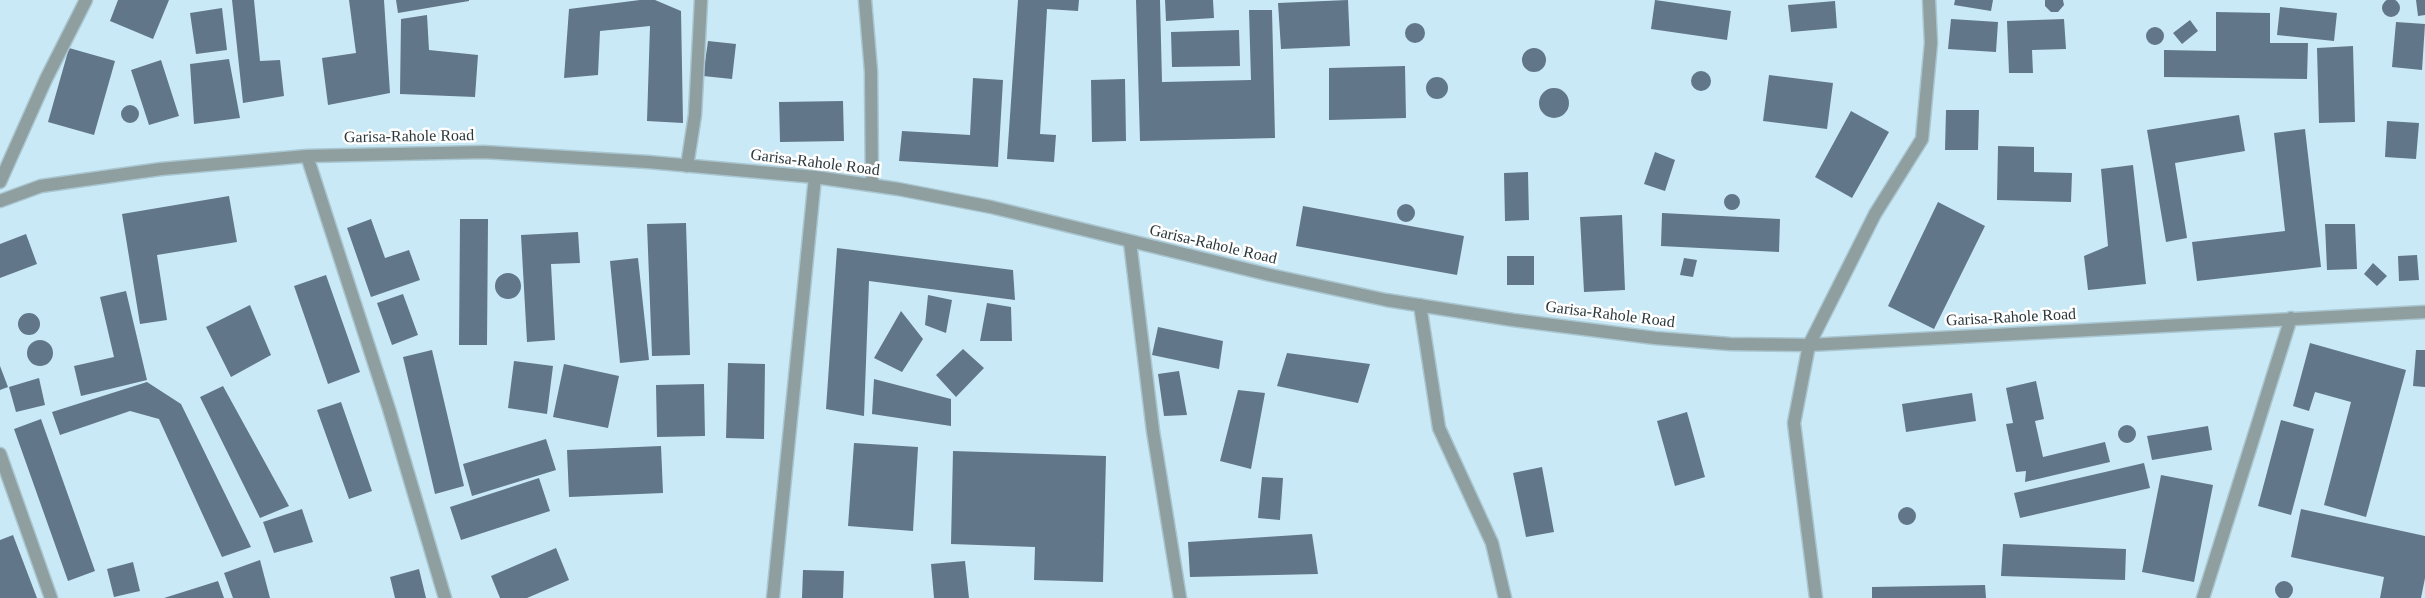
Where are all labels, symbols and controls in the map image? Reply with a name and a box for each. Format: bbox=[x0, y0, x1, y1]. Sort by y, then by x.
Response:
street label: Garisa-Rahole Road bbox=[344, 126, 474, 148]
street label: Garisa-Rahole Road bbox=[749, 146, 881, 180]
street label: Garisa-Rahole Road bbox=[1147, 221, 1279, 269]
street label: Garisa-Rahole Road bbox=[1544, 298, 1676, 332]
street label: Garisa-Rahole Road bbox=[1945, 305, 2077, 331]

